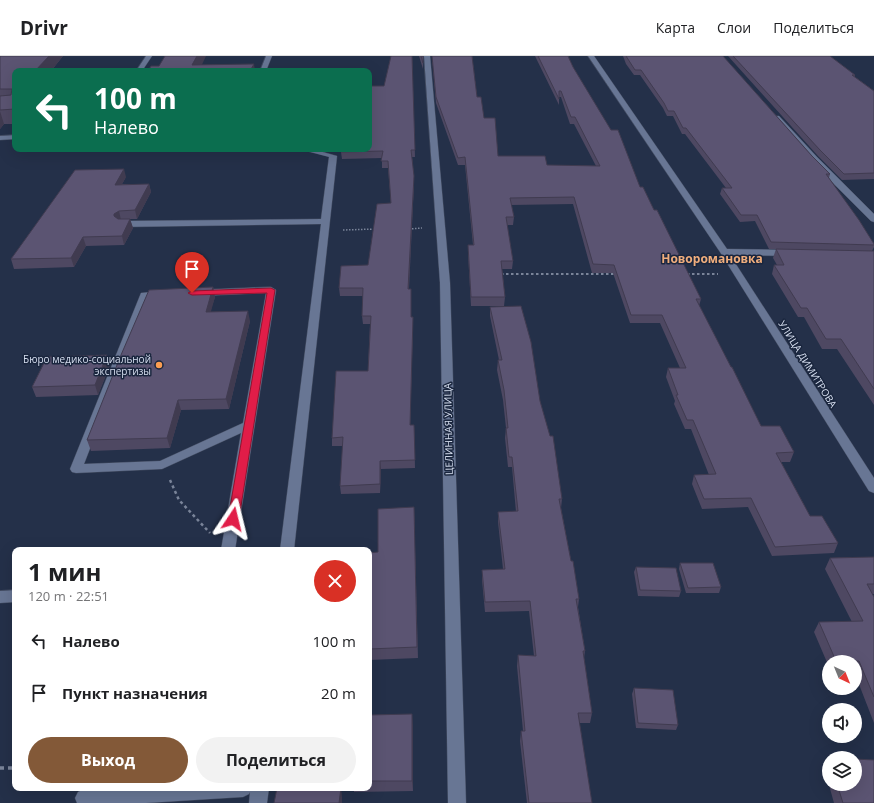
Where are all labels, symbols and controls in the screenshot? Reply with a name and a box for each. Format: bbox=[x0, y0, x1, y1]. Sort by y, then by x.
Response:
text: Drivr bbox=[20, 15, 68, 41]
text: Карта bbox=[656, 18, 695, 37]
text: Слои bbox=[717, 18, 751, 37]
text: Поделиться bbox=[773, 18, 854, 37]
text: 100 m bbox=[94, 79, 177, 117]
icon: left bbox=[28, 84, 80, 136]
text: Налево bbox=[94, 115, 159, 139]
district label: Новоромановка bbox=[661, 250, 763, 267]
pin bbox=[175, 252, 209, 293]
icon: arrive bbox=[181, 258, 203, 280]
street label: УЛИЦА ДИМИТРОВА bbox=[776, 318, 841, 411]
place label: Бюро медико-социальной экспертизы bbox=[23, 352, 151, 378]
marker: Бюро медико-социальной экспертизы bbox=[154, 360, 164, 370]
street label: ЦЕЛИННАЯ УЛИЦА bbox=[440, 382, 456, 475]
position arrow bbox=[212, 498, 254, 540]
text: 1 мин bbox=[28, 555, 101, 588]
button: close bbox=[314, 560, 356, 602]
text: 120 m · 22:51 bbox=[28, 587, 109, 605]
icon: left bbox=[28, 630, 50, 652]
text: Налево bbox=[62, 631, 120, 651]
text: 100 m bbox=[312, 631, 356, 651]
north arrow bbox=[822, 655, 862, 695]
map controls bbox=[822, 655, 862, 791]
icon: arrive bbox=[28, 682, 50, 704]
text: Пункт назначения bbox=[62, 683, 208, 703]
text: 20 m bbox=[321, 683, 356, 703]
button: sound bbox=[822, 703, 862, 743]
button: Выход bbox=[28, 737, 188, 783]
button: Поделиться bbox=[196, 737, 356, 783]
button: layers bbox=[822, 751, 862, 791]

